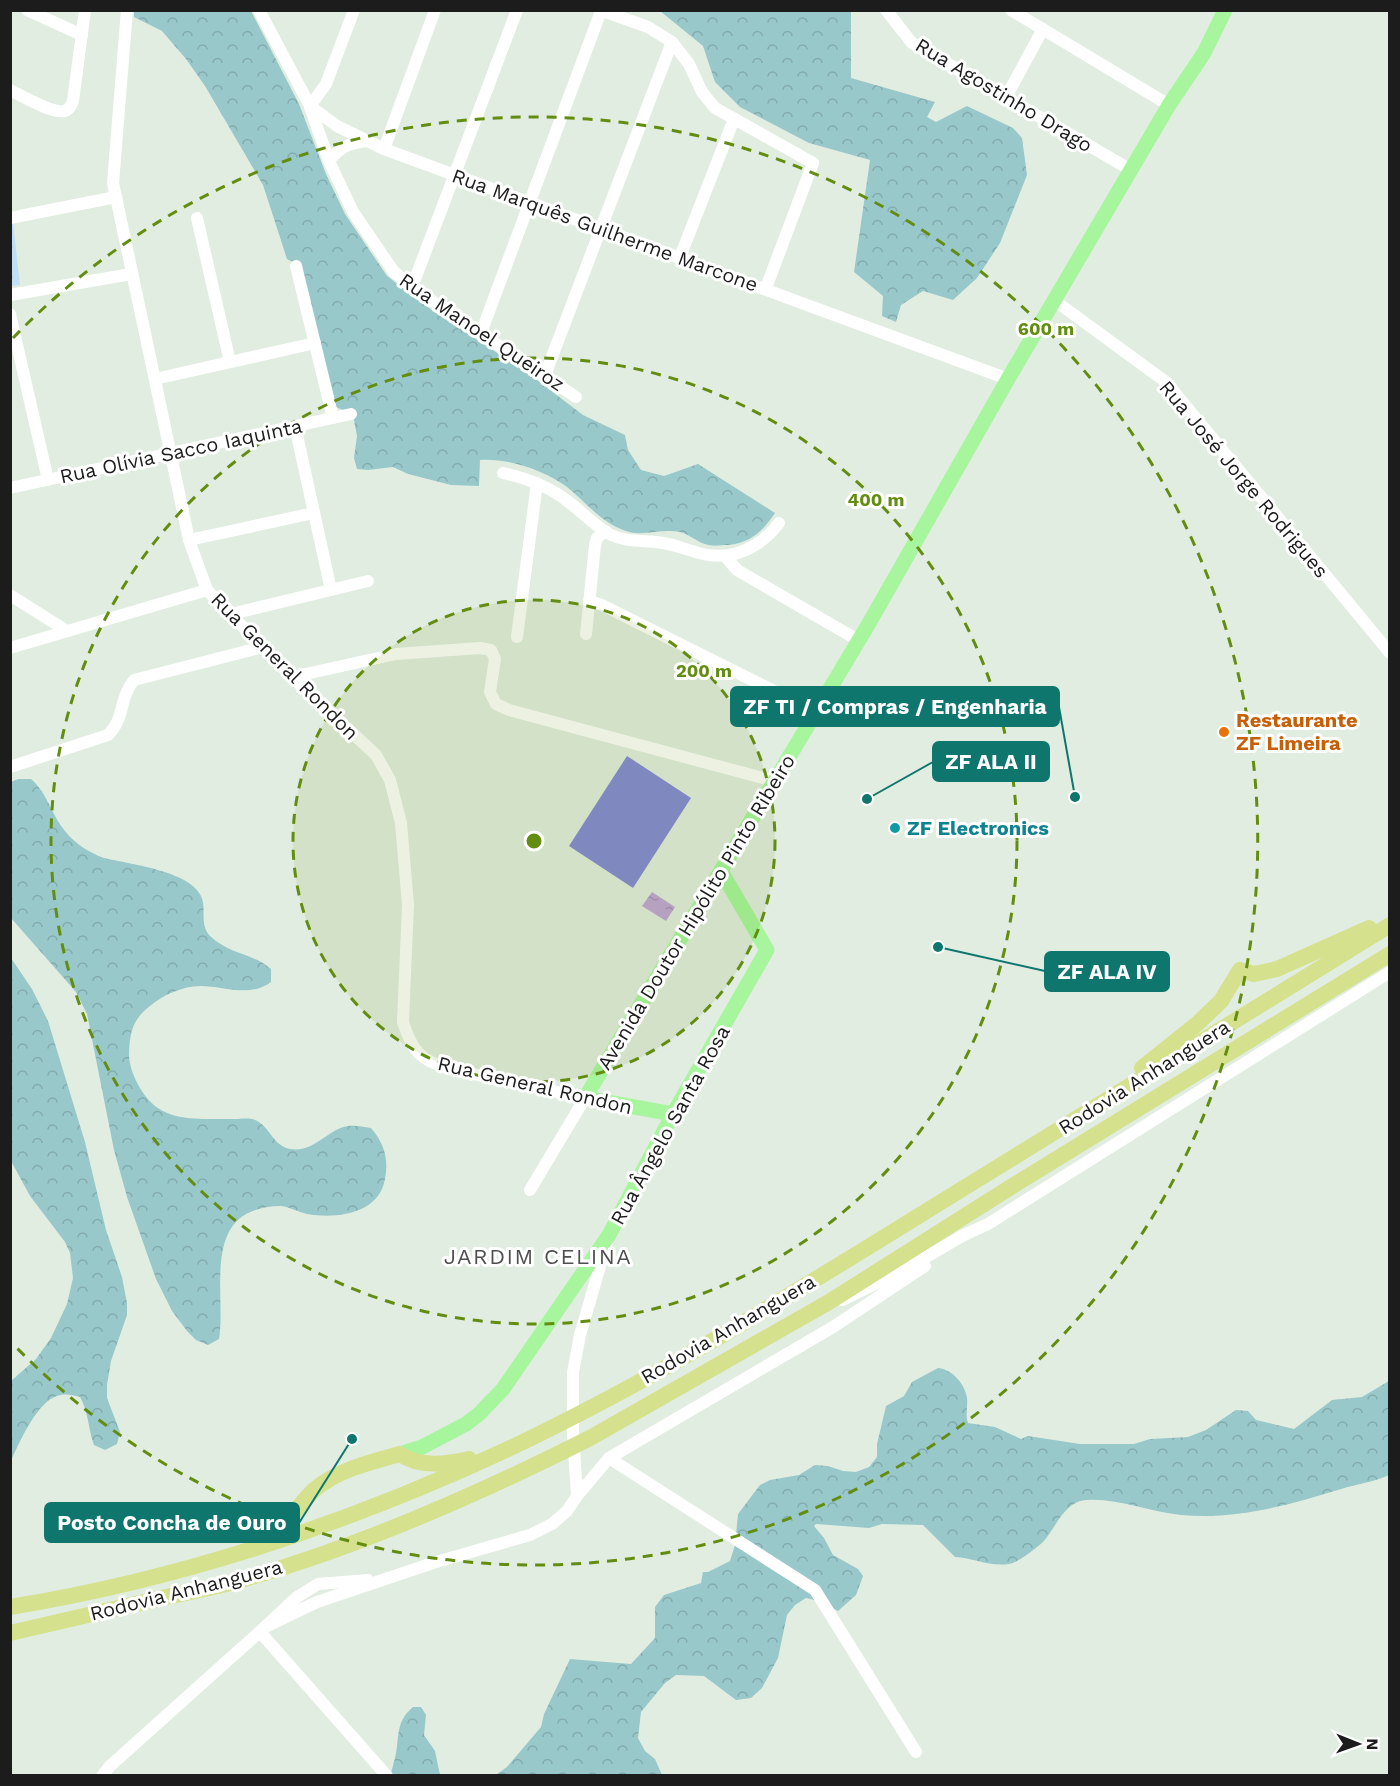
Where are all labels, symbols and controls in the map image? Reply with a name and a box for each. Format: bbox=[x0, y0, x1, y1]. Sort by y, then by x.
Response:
street label: Rua Agostinho Drago bbox=[911, 33, 1097, 157]
street label: Rua Marquês Guilherme Marcone bbox=[449, 163, 761, 297]
street label: Rua Manoel Queiroz bbox=[395, 268, 569, 396]
text: 600 m bbox=[1018, 318, 1074, 339]
street label: Rua José Jorge Rodrigues bbox=[1154, 376, 1334, 582]
street label: Rua Olívia Sacco Iaquinta bbox=[58, 414, 304, 488]
text: 400 m bbox=[848, 489, 904, 510]
street label: Rua General Rondon bbox=[206, 587, 364, 745]
text: 200 m bbox=[676, 660, 732, 681]
callout: ZF TI / Compras / Engenharia bbox=[731, 687, 1059, 726]
text: ZF TI / Compras / Engenharia bbox=[743, 694, 1048, 719]
place label: Restaurante ZF Limeira bbox=[1236, 708, 1357, 755]
marker: Restaurante ZF Limeira bbox=[1217, 725, 1231, 739]
callout: ZF ALA II bbox=[933, 742, 1049, 781]
text: ZF ALA II bbox=[945, 749, 1037, 774]
street label: Avenida Doutor Hipólito Pinto Ribeiro bbox=[592, 750, 800, 1074]
place label: ZF Electronics bbox=[907, 816, 1049, 840]
marker: ZF Electronics bbox=[888, 821, 902, 835]
centre of rings bbox=[524, 831, 544, 851]
callout: ZF ALA IV bbox=[1045, 952, 1169, 991]
text: ZF ALA IV bbox=[1057, 959, 1157, 984]
street label: Rodovia Anhanguera bbox=[1054, 1014, 1234, 1140]
street label: Rua Ângelo Santa Rosa bbox=[605, 1021, 735, 1229]
street label: Rua General Rondon bbox=[435, 1051, 635, 1119]
district label: JARDIM CELINA bbox=[444, 1244, 632, 1269]
street label: Rodovia Anhanguera bbox=[636, 1269, 820, 1389]
callout: Posto Concha de Ouro bbox=[45, 1503, 299, 1542]
text: Posto Concha de Ouro bbox=[57, 1510, 287, 1535]
street label: Rodovia Anhanguera bbox=[87, 1554, 285, 1626]
north arrow bbox=[1328, 1714, 1388, 1774]
text: N bbox=[1363, 1738, 1382, 1750]

